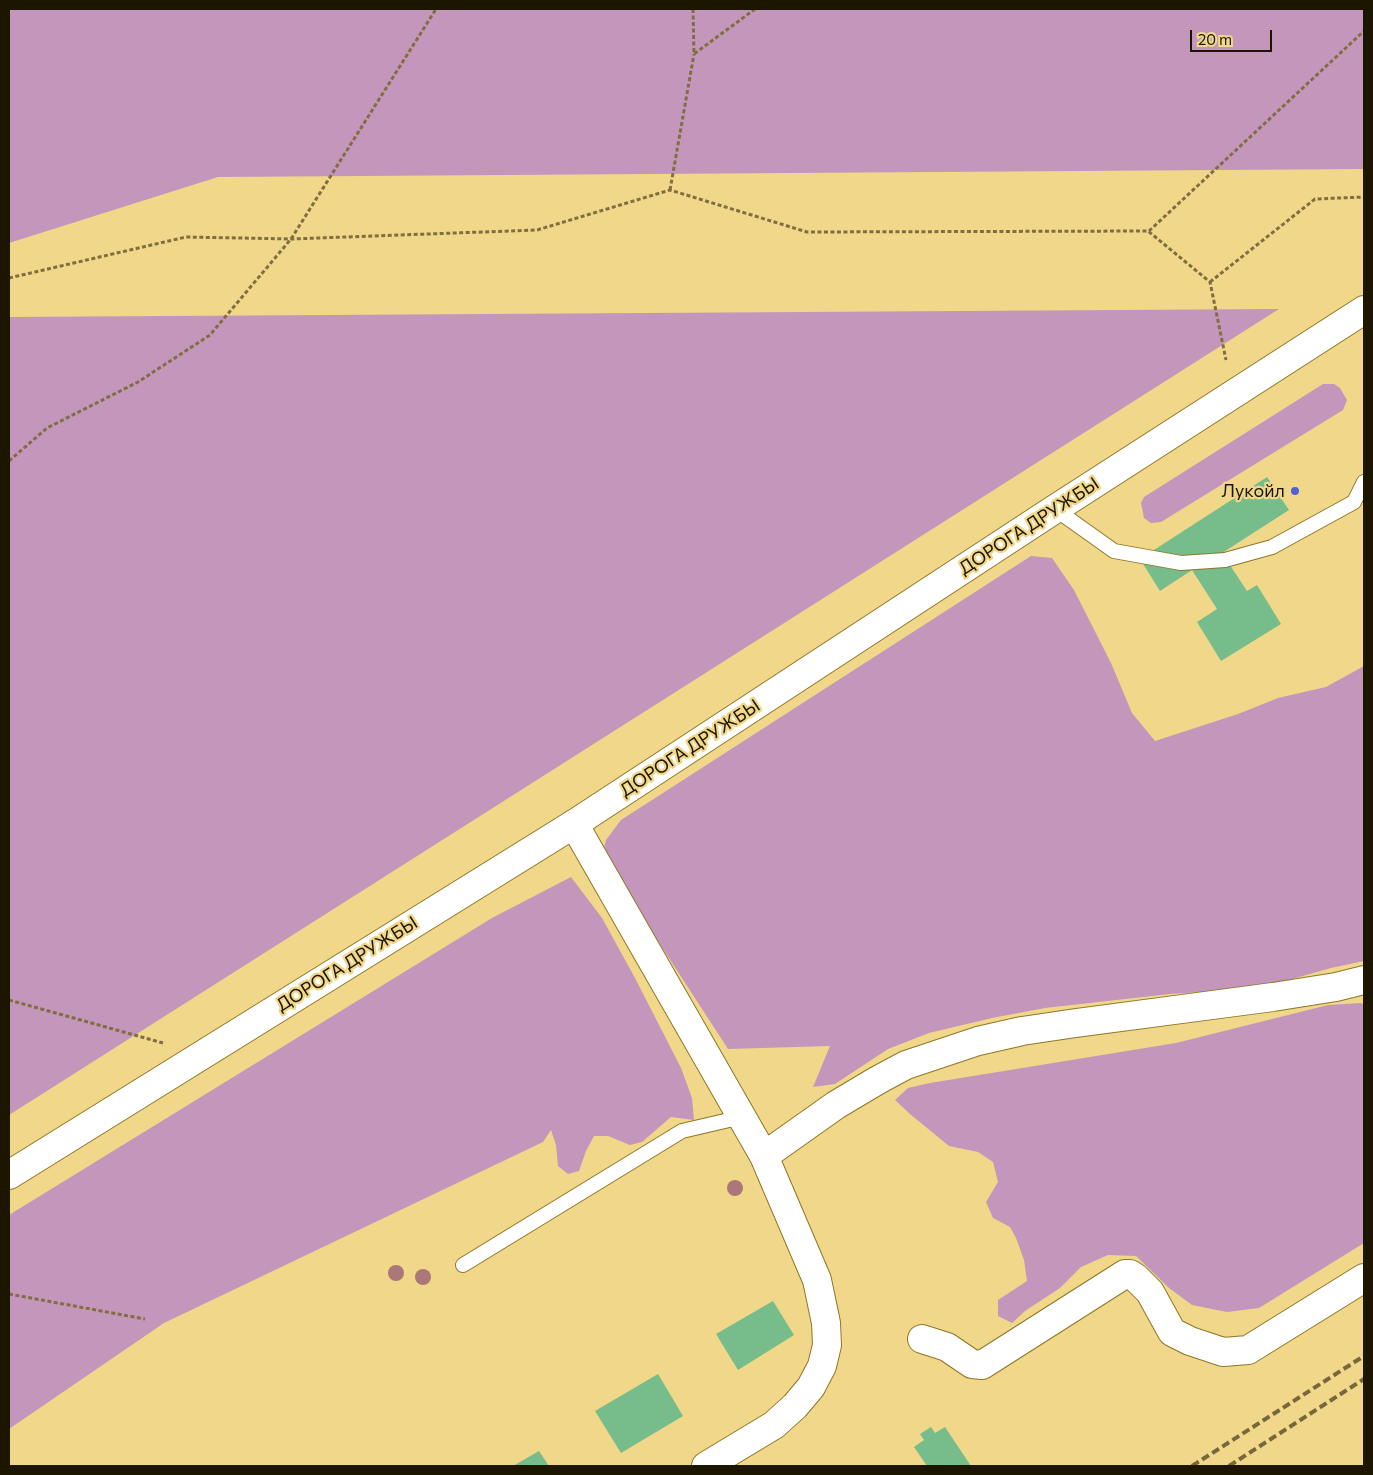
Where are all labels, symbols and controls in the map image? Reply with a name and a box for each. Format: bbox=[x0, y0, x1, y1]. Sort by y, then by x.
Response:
scale bar bbox=[1193, 20, 1276, 52]
text: 20 m bbox=[1198, 30, 1232, 48]
street label: ДОРОГА ДРУЖБЫ bbox=[955, 473, 1103, 579]
place label: Лукойл bbox=[1221, 480, 1285, 502]
marker: Лукойл bbox=[1289, 485, 1301, 497]
street label: ДОРОГА ДРУЖБЫ bbox=[616, 695, 764, 801]
street label: ДОРОГА ДРУЖБЫ bbox=[272, 912, 422, 1016]

